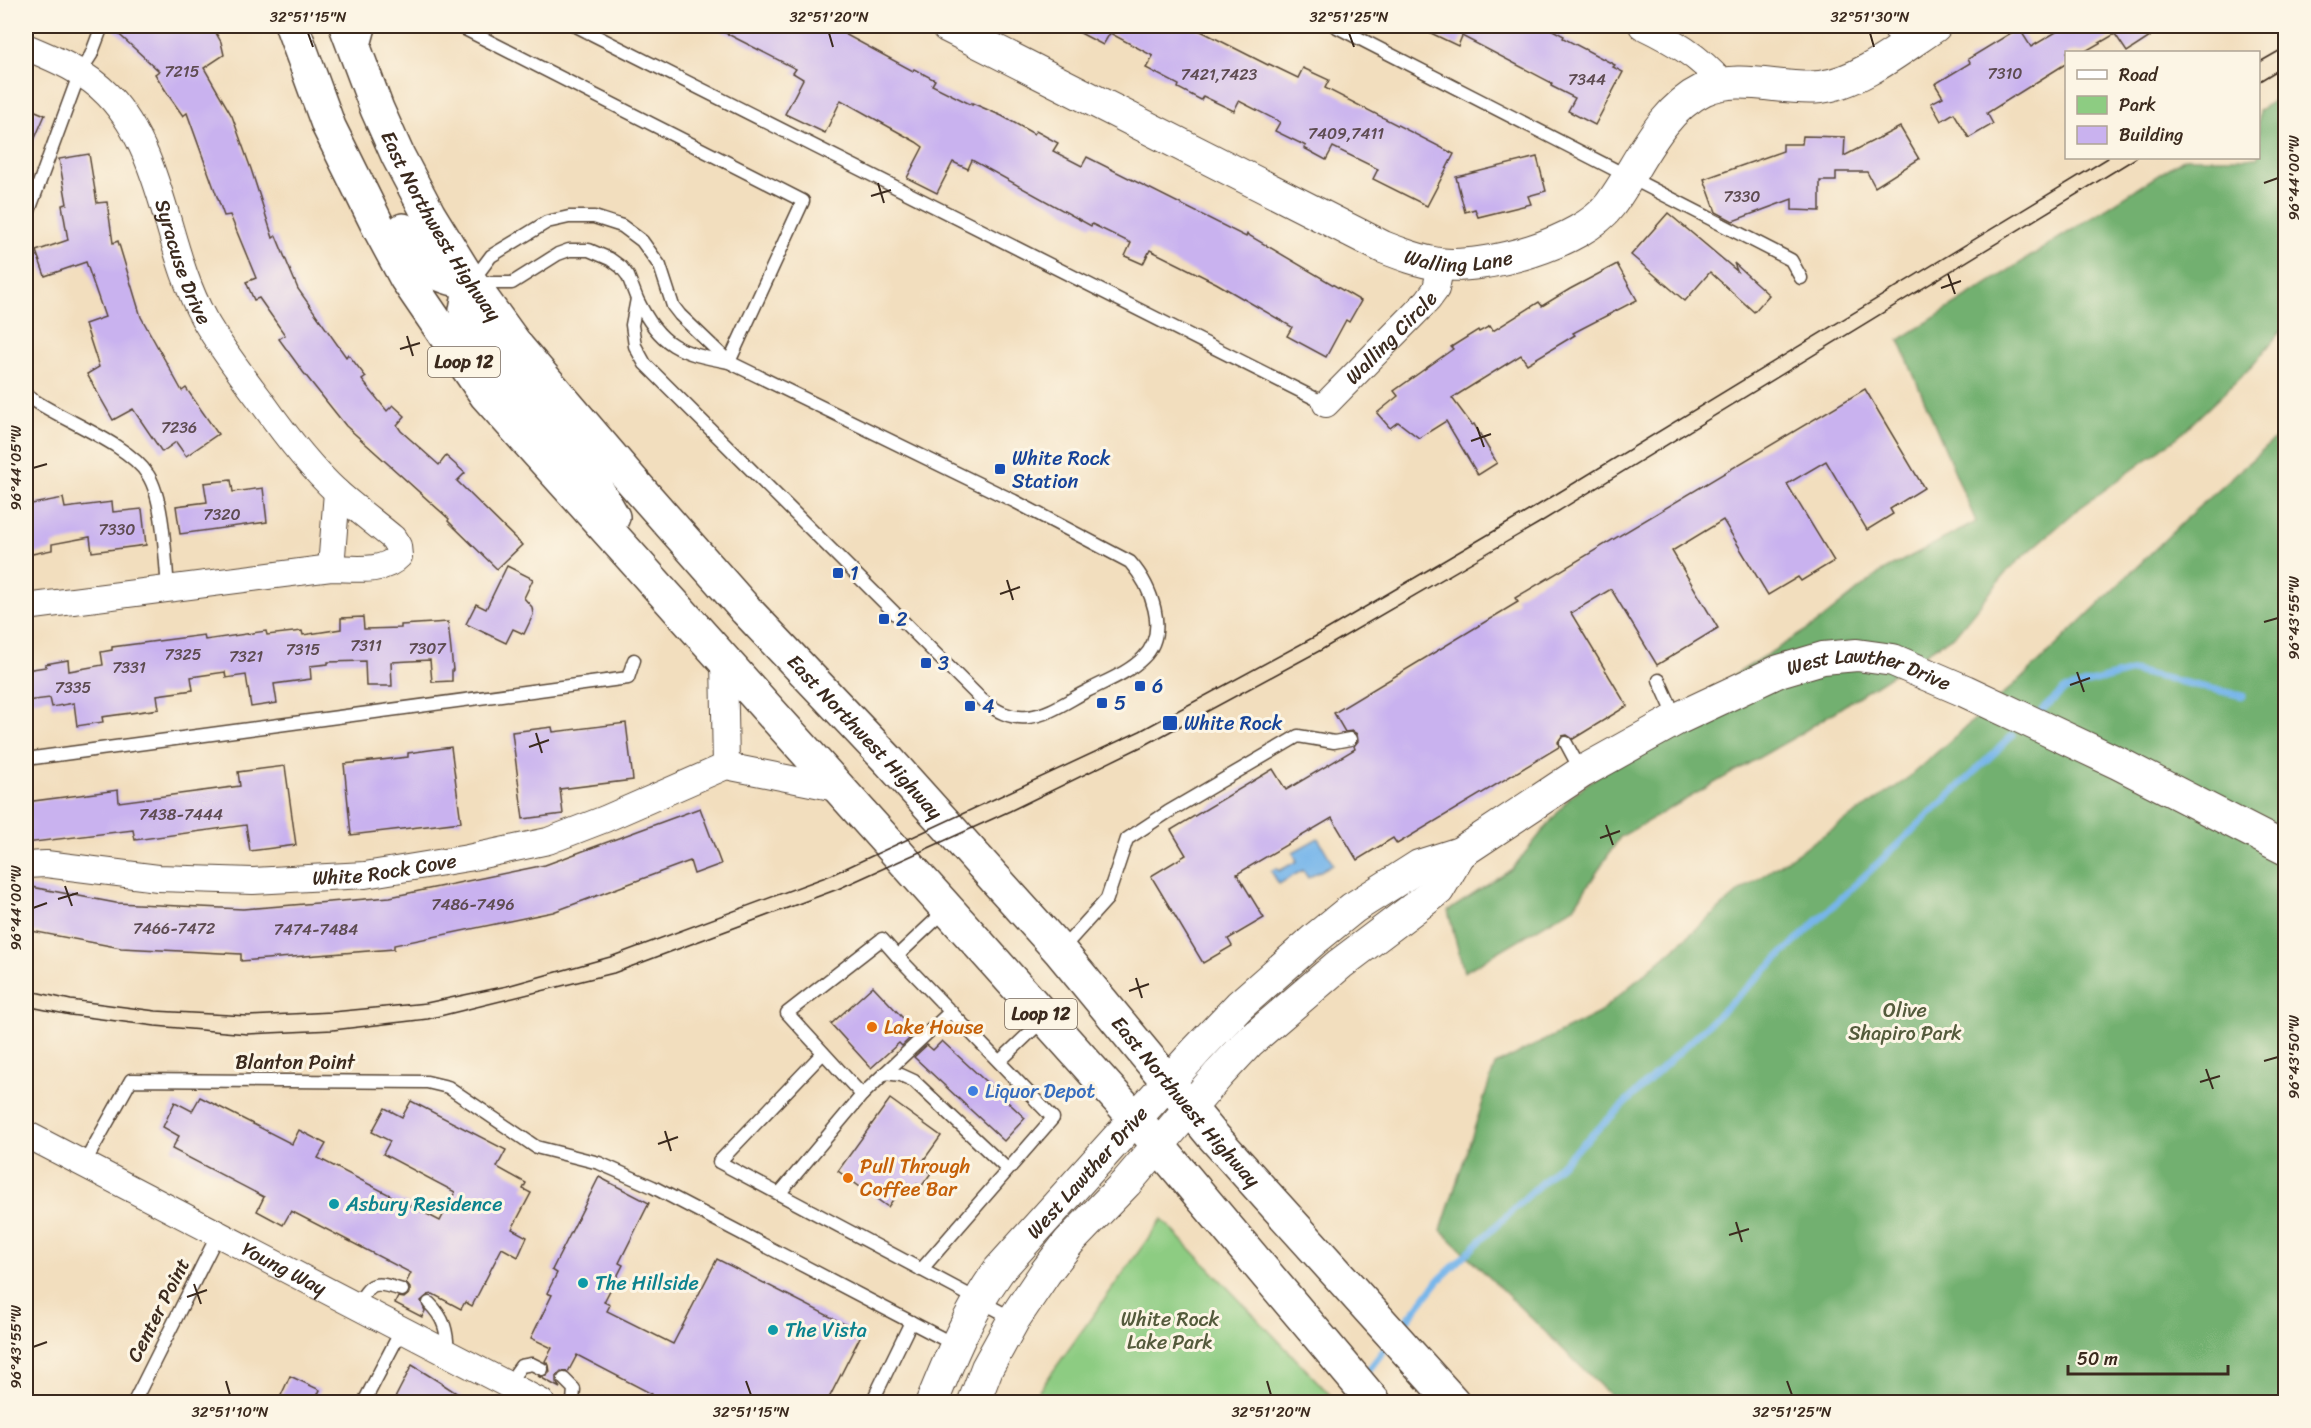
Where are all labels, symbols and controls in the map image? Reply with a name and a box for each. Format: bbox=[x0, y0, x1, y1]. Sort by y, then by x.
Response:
text: 32°51'15"N bbox=[270, 4, 347, 30]
text: 32°51'20"N bbox=[789, 4, 869, 30]
text: 32°51'25"N bbox=[1310, 4, 1389, 30]
text: 32°51'30"N bbox=[1831, 4, 1910, 30]
legend bbox=[2065, 51, 2260, 159]
house number: 7215 bbox=[164, 57, 200, 86]
house number: 7310 bbox=[1988, 59, 2022, 88]
text: Road bbox=[2119, 59, 2159, 91]
house number: 7421,7423 bbox=[1181, 60, 1258, 89]
house number: 7344 bbox=[1568, 65, 1606, 94]
text: Park bbox=[2119, 89, 2156, 121]
house number: 7409,7411 bbox=[1308, 119, 1384, 148]
text: Building bbox=[2119, 119, 2183, 151]
street label: East Northwest Highway bbox=[371, 125, 511, 330]
text: 96°44'00"W bbox=[2281, 135, 2307, 221]
house number: 7330 bbox=[1724, 182, 1760, 211]
street label: Syracuse Drive bbox=[144, 195, 221, 332]
street label: Walling Lane bbox=[1400, 239, 1516, 283]
street label: Walling Circle bbox=[1337, 284, 1447, 393]
road number: Loop 12 bbox=[428, 347, 500, 377]
house number: 7236 bbox=[161, 413, 197, 442]
text: 96°44'05"W bbox=[3, 425, 29, 510]
place label: White Rock Station bbox=[1012, 441, 1111, 499]
marker: White Rock Station bbox=[993, 462, 1007, 476]
house number: 7320 bbox=[203, 500, 241, 529]
house number: 7330 bbox=[99, 515, 135, 544]
place label: 1 bbox=[850, 556, 859, 591]
marker: 1 bbox=[831, 566, 845, 580]
text: 96°43'55"W bbox=[2281, 576, 2307, 660]
place label: 2 bbox=[896, 602, 908, 637]
marker: 2 bbox=[877, 612, 891, 626]
house number: 7311 bbox=[350, 631, 382, 660]
house number: 7307 bbox=[408, 634, 446, 663]
house number: 7315 bbox=[286, 635, 321, 664]
street label: West Lawther Drive bbox=[1782, 638, 1956, 701]
house number: 7325 bbox=[165, 640, 202, 669]
house number: 7321 bbox=[229, 642, 263, 671]
street label: East Northwest Highway bbox=[778, 646, 952, 829]
place label: 3 bbox=[938, 646, 949, 681]
house number: 7331 bbox=[112, 653, 146, 682]
marker: 3 bbox=[919, 656, 933, 670]
place label: 6 bbox=[1152, 669, 1163, 704]
house number: 7335 bbox=[55, 673, 91, 702]
marker: 6 bbox=[1133, 679, 1147, 693]
place label: 5 bbox=[1114, 686, 1126, 721]
place label: 4 bbox=[982, 689, 995, 724]
marker: 5 bbox=[1095, 696, 1109, 710]
marker: 4 bbox=[963, 699, 977, 713]
place label: White Rock bbox=[1184, 706, 1283, 741]
marker: White Rock bbox=[1161, 714, 1179, 732]
house number: 7438-7444 bbox=[139, 800, 223, 829]
street label: White Rock Cove bbox=[311, 843, 459, 896]
text: 96°44'00"W bbox=[3, 865, 29, 951]
house number: 7486-7496 bbox=[431, 890, 515, 919]
house number: 7466-7472 bbox=[133, 914, 215, 943]
house number: 7474-7484 bbox=[274, 915, 358, 944]
park label: Olive Shapiro Park bbox=[1848, 993, 1962, 1051]
road number: Loop 12 bbox=[1005, 999, 1077, 1029]
street label: East Northwest Highway bbox=[1102, 1008, 1269, 1197]
place label: Lake House bbox=[884, 1010, 984, 1045]
text: 96°43'50"W bbox=[2281, 1015, 2307, 1099]
marker: Lake House bbox=[865, 1020, 879, 1034]
street label: Blanton Point bbox=[235, 1045, 356, 1080]
place label: Liquor Depot bbox=[985, 1074, 1095, 1109]
marker: Liquor Depot bbox=[966, 1084, 980, 1098]
street label: West Lawther Drive bbox=[1018, 1098, 1157, 1247]
place label: Pull Through Coffee Bar bbox=[860, 1149, 970, 1207]
marker: Pull Through Coffee Bar bbox=[841, 1171, 855, 1185]
place label: Asbury Residence bbox=[345, 1187, 503, 1222]
marker: Asbury Residence bbox=[327, 1197, 341, 1211]
street label: Young Way bbox=[235, 1232, 333, 1306]
street label: Center Point bbox=[117, 1252, 200, 1369]
place label: The Hillside bbox=[595, 1266, 699, 1301]
marker: The Hillside bbox=[576, 1276, 590, 1290]
park label: White Rock Lake Park bbox=[1121, 1302, 1220, 1360]
text: 96°43'55"W bbox=[3, 1305, 29, 1389]
place label: The Vista bbox=[785, 1313, 867, 1348]
marker: The Vista bbox=[766, 1323, 780, 1337]
scale bar bbox=[2068, 1338, 2228, 1376]
text: 50 m bbox=[2077, 1343, 2118, 1375]
text: 32°51'10"N bbox=[191, 1399, 269, 1425]
text: 32°51'15"N bbox=[713, 1399, 790, 1425]
text: 32°51'20"N bbox=[1231, 1399, 1311, 1425]
text: 32°51'25"N bbox=[1753, 1399, 1832, 1425]

